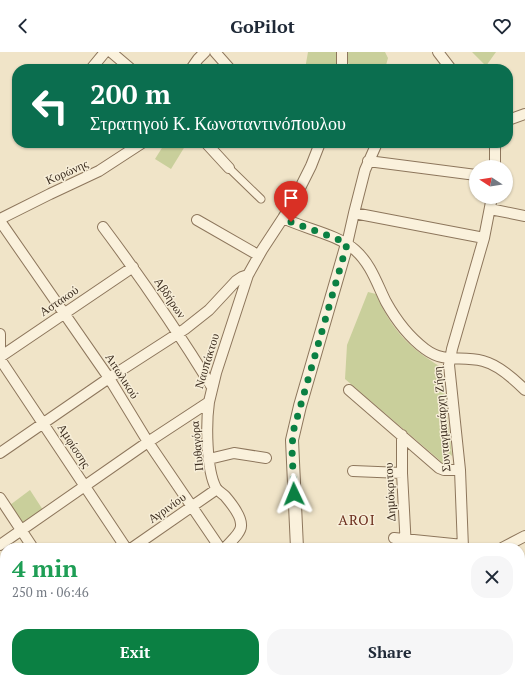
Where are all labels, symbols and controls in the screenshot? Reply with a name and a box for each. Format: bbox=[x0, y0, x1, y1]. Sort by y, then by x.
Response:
text: GoPilot bbox=[230, 14, 295, 38]
icon: back bbox=[12, 15, 34, 37]
icon: heart bbox=[491, 15, 513, 37]
text: 200 m bbox=[90, 75, 171, 112]
icon: left bbox=[24, 80, 76, 132]
text: Στρατηγού Κ. Κωνσταντινόπουλου bbox=[90, 111, 346, 135]
street label: Κορώνης bbox=[43, 155, 91, 188]
north arrow bbox=[469, 160, 513, 204]
map controls bbox=[469, 160, 513, 204]
pin bbox=[274, 181, 308, 222]
icon: arrive bbox=[280, 187, 302, 209]
street label: Αβδήρων bbox=[151, 274, 190, 321]
street label: Αστακού bbox=[36, 282, 81, 319]
street label: Ναυπάκτου bbox=[191, 331, 222, 390]
street label: Αιτωλικού bbox=[102, 350, 143, 401]
street label: Συνταγματάρχη Ζήση bbox=[429, 366, 454, 472]
street label: Πυθαγόρα bbox=[187, 420, 206, 472]
street label: Αμφίσσης bbox=[55, 421, 94, 471]
street label: Δημόκριτου bbox=[380, 462, 399, 522]
position arrow bbox=[273, 473, 315, 515]
street label: Αγρινίου bbox=[145, 489, 189, 526]
district label: AROI bbox=[338, 510, 376, 529]
text: 4 min bbox=[12, 552, 78, 584]
button: close bbox=[471, 556, 513, 598]
text: 250 m · 06:46 bbox=[12, 583, 89, 601]
button: Exit bbox=[12, 629, 259, 675]
button: Share bbox=[267, 629, 513, 675]

